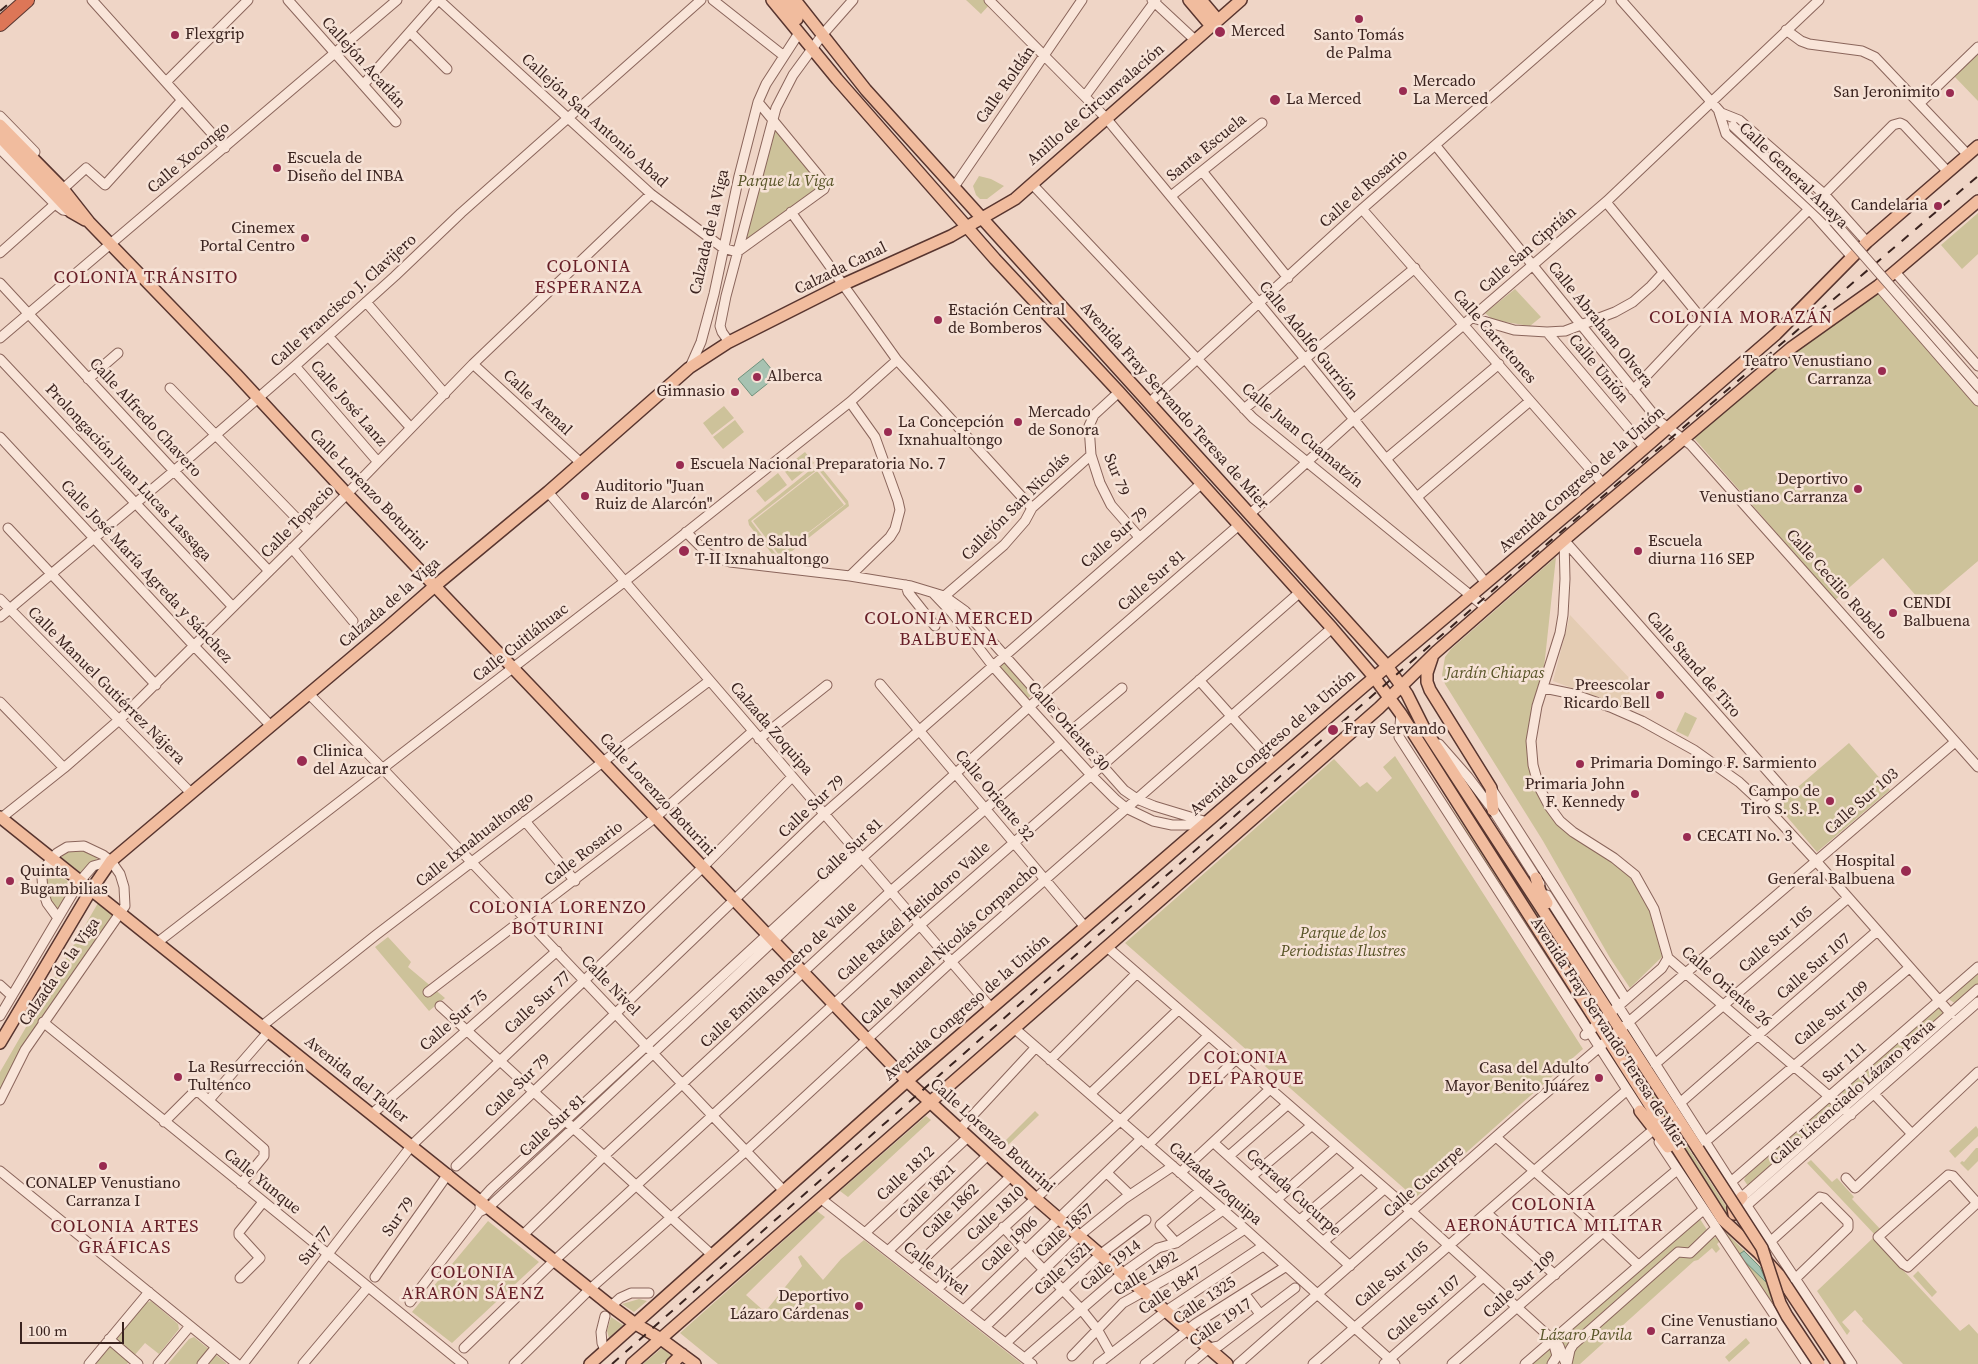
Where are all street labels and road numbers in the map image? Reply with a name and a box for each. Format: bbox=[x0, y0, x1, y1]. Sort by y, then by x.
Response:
street label: Callejón Acatlán bbox=[317, 13, 409, 113]
street label: Anillo de Circunvalación bbox=[1023, 40, 1169, 170]
street label: Calle Roldán bbox=[972, 43, 1040, 127]
street label: Callejón San Antonio Abad bbox=[517, 50, 671, 192]
street label: Santa Escuela bbox=[1163, 110, 1251, 186]
street label: Calle Xocongo bbox=[144, 118, 234, 198]
street label: Calle General Anaya bbox=[1734, 119, 1852, 233]
street label: Calle el Rosario bbox=[1316, 145, 1412, 233]
street label: Calzada de la Viga bbox=[686, 168, 734, 296]
street label: Calle San Ciprián bbox=[1475, 203, 1581, 297]
street label: Calle Francisco J. Clavijero bbox=[267, 230, 421, 372]
street label: Calzada Canal bbox=[792, 238, 890, 300]
street label: Calle Abraham Olvera bbox=[1543, 258, 1657, 392]
street label: Calle Adolfo Gurrión bbox=[1254, 278, 1362, 404]
street label: Calle Carretones bbox=[1448, 286, 1540, 388]
street label: Avenida Fray Servando Teresa de Mier bbox=[1076, 298, 1272, 514]
street label: Calle Unión bbox=[1564, 331, 1632, 407]
street label: Calle Alfredo Chavero bbox=[85, 354, 205, 482]
street label: Calle José Lanz bbox=[305, 357, 391, 451]
street label: Calle Arenal bbox=[498, 366, 576, 440]
street label: Prolongación Juan Lucas Lassaga bbox=[41, 380, 215, 566]
street label: Calle Juan Cuamatzín bbox=[1237, 380, 1367, 492]
street label: Avenida Congreso de la Unión bbox=[1495, 403, 1669, 557]
street label: Calle Lorenzo Boturini bbox=[305, 425, 431, 555]
street label: Callejón San Nicolás bbox=[958, 449, 1074, 565]
street label: Sur 79 bbox=[1099, 451, 1133, 499]
street label: Calle José María Agreda y Sánchez bbox=[56, 476, 236, 668]
street label: Calle Topacio bbox=[257, 481, 339, 563]
street label: Calle Sur 79 bbox=[1077, 503, 1153, 573]
street label: Calle Cecilio Robelo bbox=[1781, 526, 1891, 644]
street label: Calle Sur 81 bbox=[1114, 546, 1190, 616]
street label: Calzada de la Viga bbox=[335, 554, 445, 652]
street label: Calle Cuitláhuac bbox=[469, 600, 573, 686]
street label: Calle Manuel Gutiérrez Nájera bbox=[23, 603, 189, 769]
street label: Calle Stand de Tiro bbox=[1642, 608, 1744, 722]
street label: Avenida Congreso de la Unión bbox=[1186, 666, 1360, 820]
street label: Calzada Zoquipa bbox=[725, 678, 817, 780]
street label: Calle Oriente 30 bbox=[1023, 678, 1113, 776]
street label: Calle Lorenzo Boturini bbox=[595, 729, 719, 861]
street label: Calle Oriente 32 bbox=[950, 746, 1038, 846]
street label: Calle Sur 103 bbox=[1821, 765, 1903, 839]
street label: Calle Sur 79 bbox=[775, 771, 849, 843]
street label: Calle Ixnahualtongo bbox=[412, 788, 538, 892]
street label: Calle Sur 81 bbox=[813, 814, 887, 886]
street label: Calle Rosario bbox=[541, 817, 627, 891]
street label: Calle Rafaél Heliodoro Valle bbox=[833, 838, 995, 986]
street label: Calle Manuel Nicolás Corpancho bbox=[857, 860, 1043, 1030]
street label: Calle Emilia Romero de Valle bbox=[697, 897, 861, 1053]
street label: Calle Sur 105 bbox=[1735, 903, 1817, 977]
street label: Calzada de la Viga bbox=[15, 914, 105, 1030]
street label: Avenida Fray Servando Teresa de Mier bbox=[1526, 914, 1690, 1152]
street label: Calle Sur 107 bbox=[1773, 930, 1855, 1004]
street label: Avenida Congreso de la Unión bbox=[880, 931, 1054, 1085]
street label: Calle Oriente 26 bbox=[1677, 943, 1775, 1031]
street label: Calle Nivel bbox=[577, 952, 643, 1020]
street label: Calle Sur 77 bbox=[501, 967, 575, 1039]
street label: Calle Sur 109 bbox=[1791, 977, 1873, 1051]
street label: Calle Sur 75 bbox=[416, 986, 492, 1056]
street label: Calle Licenciado Lázaro Pavia bbox=[1767, 1016, 1939, 1170]
street label: Avenida del Taller bbox=[300, 1032, 412, 1128]
street label: Sur 111 bbox=[1819, 1039, 1871, 1087]
street label: Calle Sur 79 bbox=[481, 1050, 555, 1122]
street label: Calle Lorenzo Boturini bbox=[926, 1075, 1058, 1197]
street label: Calle Sur 81 bbox=[516, 1090, 590, 1162]
street label: Calzada Zoquipa bbox=[1164, 1138, 1266, 1230]
street label: Calle Cucurpe bbox=[1380, 1142, 1468, 1222]
street label: Calle 1812 bbox=[873, 1143, 939, 1205]
street label: Calle Yunque bbox=[220, 1145, 304, 1219]
street label: Cerrada Cucurpe bbox=[1242, 1145, 1344, 1241]
street label: Calle 1821 bbox=[896, 1160, 960, 1224]
street label: Calle 1862 bbox=[919, 1180, 983, 1244]
street label: Calle 1810 bbox=[963, 1183, 1029, 1245]
street label: Sur 79 bbox=[379, 1194, 419, 1240]
street label: Calle 1857 bbox=[1032, 1200, 1098, 1262]
street label: Calle 1906 bbox=[978, 1213, 1042, 1277]
street label: Sur 77 bbox=[295, 1223, 337, 1269]
street label: Calle 1914 bbox=[1077, 1236, 1145, 1296]
street label: Calle Nivel bbox=[899, 1238, 971, 1300]
street label: Calle 1521 bbox=[1031, 1238, 1097, 1300]
street label: Calle Sur 105 bbox=[1351, 1238, 1433, 1312]
street label: Calle 1492 bbox=[1110, 1247, 1182, 1301]
street label: Calle Sur 109 bbox=[1480, 1247, 1560, 1323]
street label: Calle 1847 bbox=[1135, 1263, 1205, 1319]
street label: Calle Sur 107 bbox=[1383, 1272, 1465, 1346]
street label: Calle 1325 bbox=[1170, 1273, 1240, 1329]
street label: Calle 1917 bbox=[1186, 1295, 1256, 1351]

